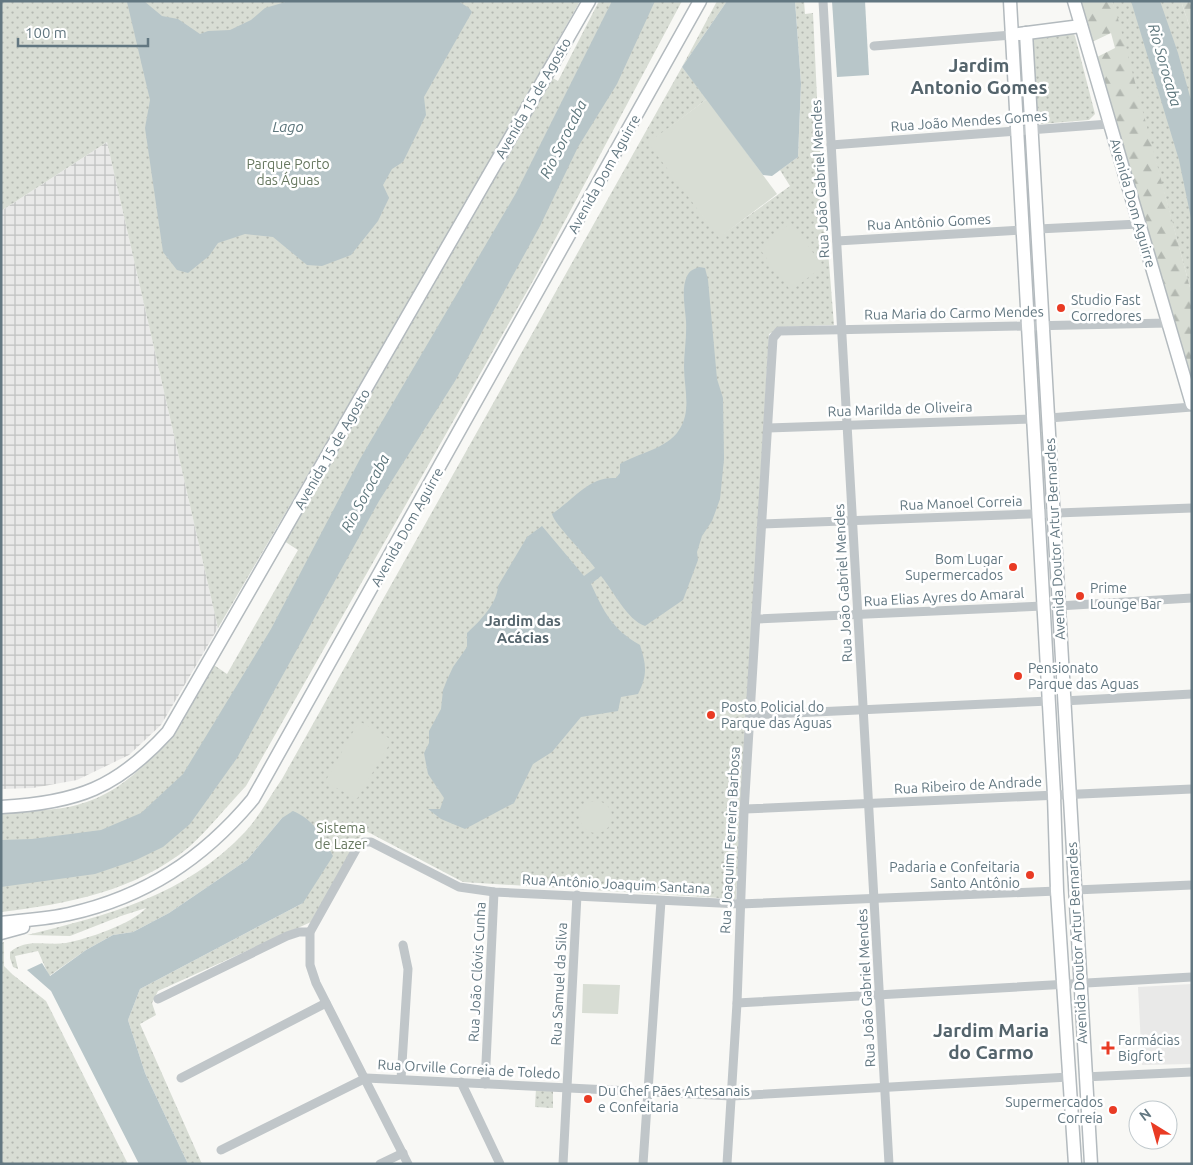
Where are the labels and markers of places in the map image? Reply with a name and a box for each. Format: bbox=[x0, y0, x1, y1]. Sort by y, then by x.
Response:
place label: Studio Fast Corredores bbox=[1071, 292, 1142, 324]
marker: Studio Fast Corredores bbox=[1055, 302, 1067, 314]
place label: Bom Lugar Supermercados bbox=[905, 551, 1004, 583]
marker: Bom Lugar Supermercados bbox=[1007, 561, 1019, 573]
place label: Prime Lounge Bar bbox=[1090, 580, 1162, 612]
marker: Prime Lounge Bar bbox=[1074, 590, 1086, 602]
place label: Pensionato Parque das Aguas bbox=[1028, 660, 1139, 692]
marker: Pensionato Parque das Aguas bbox=[1012, 670, 1024, 682]
place label: Posto Policial do Parque das Águas bbox=[721, 699, 832, 731]
marker: Posto Policial do Parque das Águas bbox=[705, 709, 717, 721]
place label: Padaria e Confeitaria Santo Antônio bbox=[889, 859, 1020, 891]
marker: Padaria e Confeitaria Santo Antônio bbox=[1024, 869, 1036, 881]
place label: Farmácias Bigfort bbox=[1118, 1032, 1180, 1064]
marker: Farmácias Bigfort bbox=[1102, 1042, 1114, 1054]
place label: Du Chef Pães Artesanais e Confeitaria bbox=[598, 1083, 750, 1115]
marker: Du Chef Pães Artesanais e Confeitaria bbox=[582, 1093, 594, 1105]
place label: Supermercados Correia bbox=[1005, 1094, 1103, 1126]
marker: Supermercados Correia bbox=[1107, 1104, 1119, 1116]

